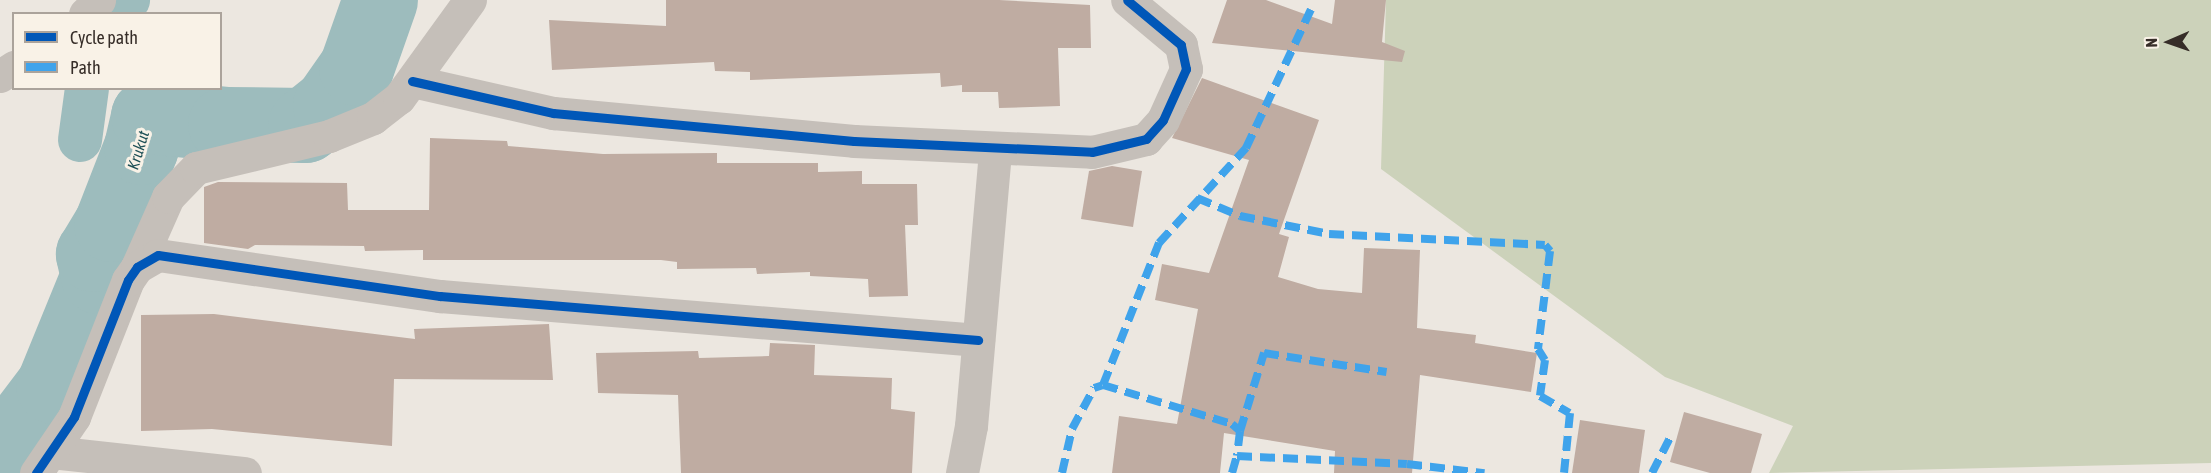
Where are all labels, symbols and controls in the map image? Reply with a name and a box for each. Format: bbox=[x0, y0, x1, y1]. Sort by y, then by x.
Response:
legend bbox=[12, 12, 222, 90]
north arrow bbox=[2139, 12, 2199, 72]
text: Cycle path bbox=[70, 27, 138, 48]
text: N bbox=[2142, 38, 2160, 48]
text: Path bbox=[70, 57, 101, 78]
water label: Krukut bbox=[123, 128, 153, 172]

